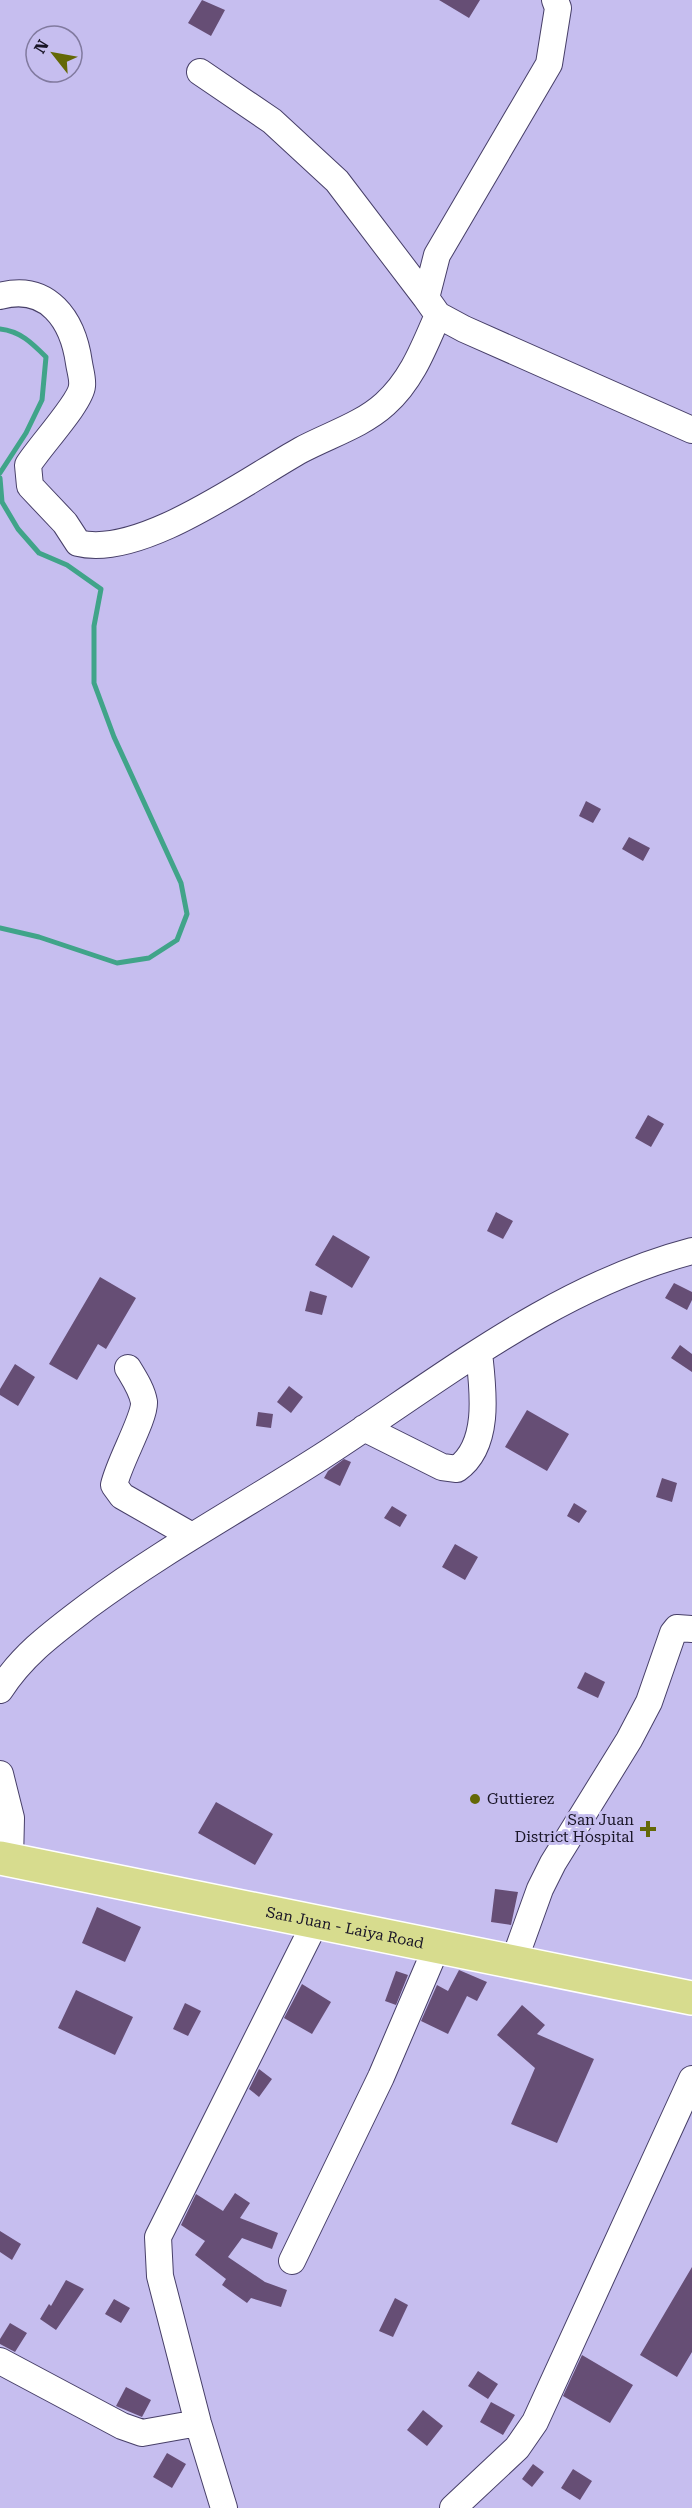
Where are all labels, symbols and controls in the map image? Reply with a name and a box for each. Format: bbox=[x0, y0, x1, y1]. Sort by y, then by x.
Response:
north arrow bbox=[24, 24, 84, 84]
text: N bbox=[30, 36, 53, 57]
place label: Guttierez bbox=[487, 1790, 554, 1808]
marker: Guttierez bbox=[468, 1792, 482, 1806]
place label: San Juan District Hospital bbox=[515, 1811, 634, 1846]
marker: San Juan District Hospital bbox=[639, 1820, 657, 1838]
street label: San Juan - Laiya Road bbox=[265, 1903, 426, 1953]

